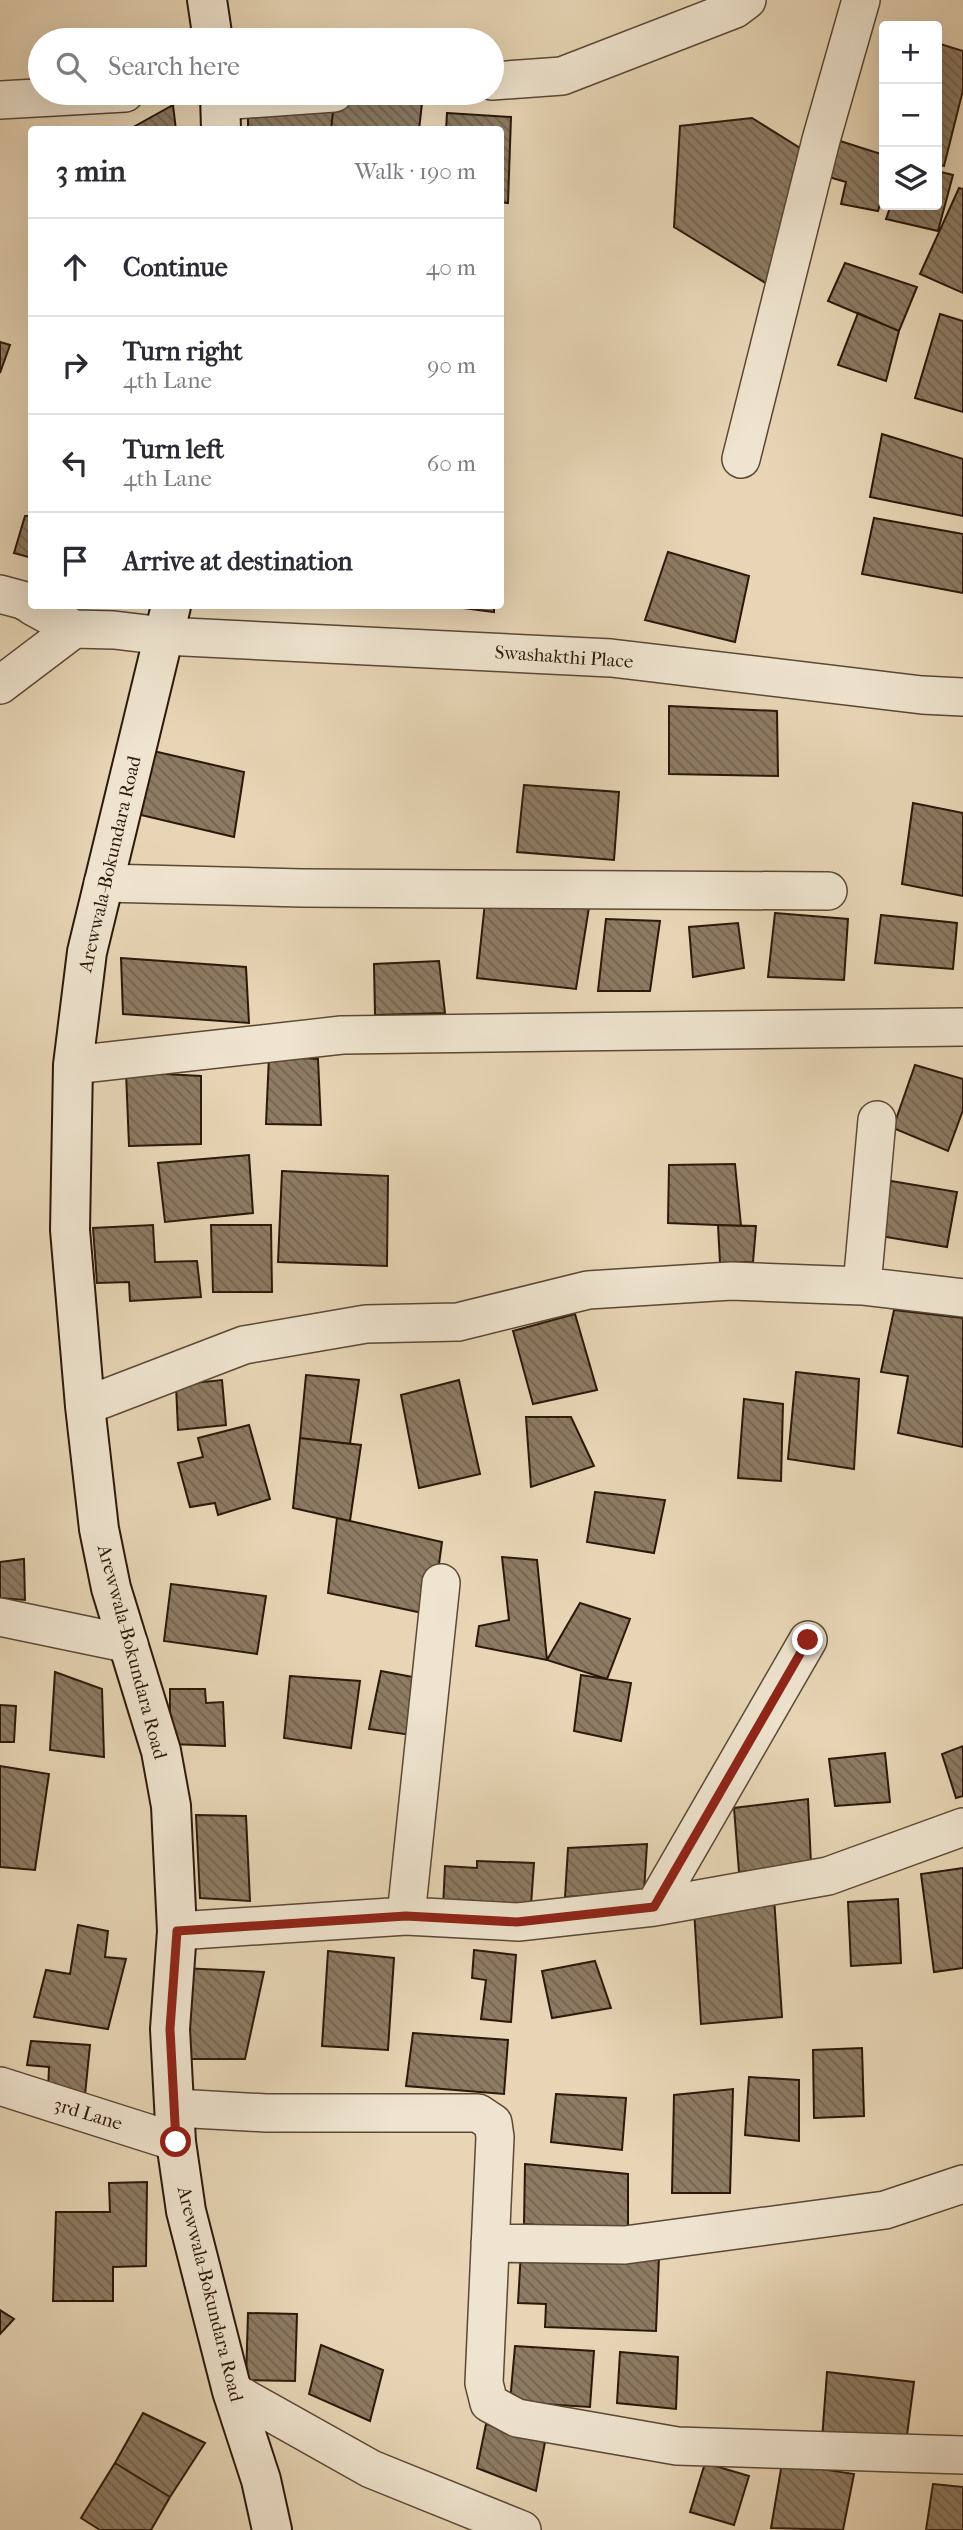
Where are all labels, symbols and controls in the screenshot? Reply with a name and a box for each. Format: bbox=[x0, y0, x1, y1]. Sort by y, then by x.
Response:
map controls bbox=[879, 21, 942, 210]
button: + bbox=[879, 21, 942, 84]
search box bbox=[28, 28, 504, 105]
icon: search bbox=[52, 48, 90, 86]
text: Search here bbox=[108, 51, 240, 82]
button: − bbox=[879, 84, 942, 147]
button: layers bbox=[879, 147, 942, 210]
text: 3 min bbox=[56, 154, 126, 189]
text: Walk · 190 m bbox=[355, 158, 476, 185]
icon: ahead bbox=[56, 248, 94, 286]
text: Continue bbox=[123, 252, 228, 283]
text: 40 m bbox=[426, 254, 476, 281]
text: Turn right bbox=[123, 336, 243, 367]
icon: right bbox=[56, 346, 94, 384]
text: 90 m bbox=[427, 352, 476, 379]
text: 4th Lane bbox=[123, 367, 212, 394]
text: Turn left bbox=[123, 434, 224, 465]
icon: left bbox=[56, 444, 94, 482]
text: 60 m bbox=[427, 450, 476, 477]
text: 4th Lane bbox=[123, 465, 212, 492]
icon: arrive bbox=[56, 542, 94, 580]
text: Arrive at destination bbox=[123, 546, 353, 577]
street label: Swashakthi Place bbox=[494, 641, 634, 673]
street label: Arewwala-Bokundara Road bbox=[74, 753, 146, 975]
street label: Arewwala-Bokundara Road bbox=[93, 1541, 171, 1762]
route end bbox=[792, 1624, 823, 1655]
street label: 3rd Lane bbox=[51, 2093, 125, 2135]
route start bbox=[160, 2126, 191, 2157]
street label: Arewwala-Bokundara Road bbox=[172, 2183, 248, 2405]

